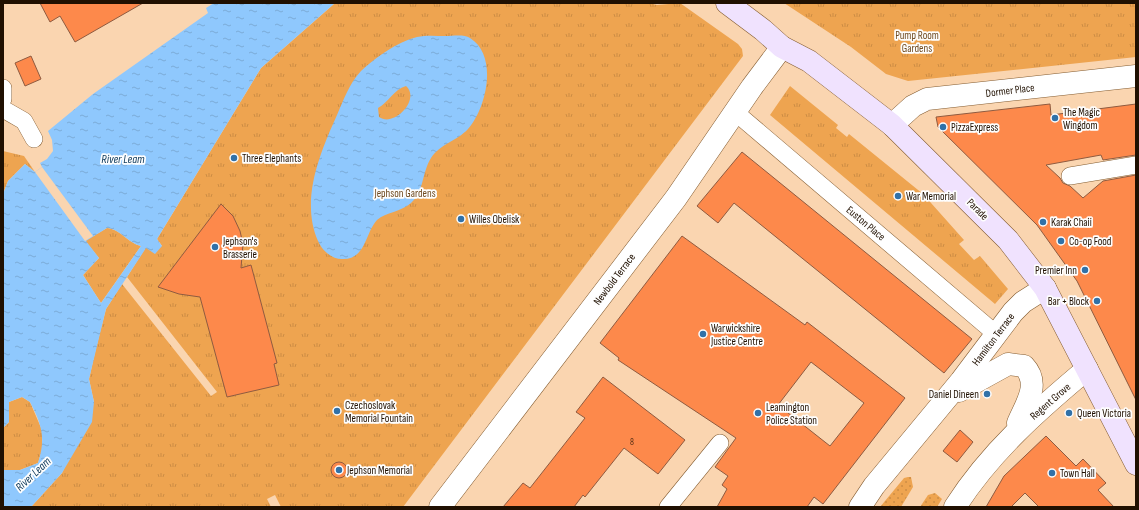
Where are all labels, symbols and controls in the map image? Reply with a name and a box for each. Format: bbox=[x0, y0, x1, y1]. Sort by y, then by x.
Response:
park label: Pump Room Gardens bbox=[895, 29, 939, 55]
street label: Dormer Place bbox=[985, 81, 1035, 100]
place label: The Magic Wingdom bbox=[1063, 106, 1100, 132]
marker: The Magic Wingdom bbox=[1050, 113, 1060, 123]
place label: PizzaExpress bbox=[951, 121, 998, 134]
marker: PizzaExpress bbox=[938, 122, 948, 132]
water label: River Leam bbox=[101, 152, 145, 167]
place label: Three Elephants bbox=[242, 152, 301, 165]
marker: Three Elephants bbox=[229, 153, 239, 163]
park label: Jephson Gardens bbox=[373, 187, 436, 200]
place label: War Memorial bbox=[906, 190, 956, 203]
marker: War Memorial bbox=[893, 191, 903, 201]
street label: Parade bbox=[964, 196, 991, 223]
street label: Euston Place bbox=[843, 203, 888, 243]
place label: Willes Obelisk bbox=[469, 213, 520, 226]
marker: Willes Obelisk bbox=[456, 214, 466, 224]
place label: Karak Chaii bbox=[1051, 216, 1092, 229]
marker: Karak Chaii bbox=[1038, 217, 1048, 227]
place label: Jephson's Brasserie bbox=[222, 235, 257, 261]
place label: Co-op Food bbox=[1069, 235, 1112, 248]
marker: Co-op Food bbox=[1056, 236, 1066, 246]
marker: Jephson's Brasserie bbox=[210, 242, 220, 252]
street label: Newbold Terrace bbox=[591, 251, 638, 308]
place label: Premier Inn bbox=[1035, 264, 1077, 277]
marker: Premier Inn bbox=[1080, 265, 1090, 275]
place label: Bar + Block bbox=[1048, 295, 1090, 308]
marker: Bar + Block bbox=[1092, 296, 1102, 306]
street label: Hamilton Terrace bbox=[969, 310, 1017, 368]
place label: Warwickshire Justice Centre bbox=[710, 322, 763, 348]
marker: Warwickshire Justice Centre bbox=[698, 329, 708, 339]
street label: Regent Grove bbox=[1027, 380, 1073, 423]
place label: Daniel Dineen bbox=[929, 388, 979, 401]
marker: Daniel Dineen bbox=[982, 389, 992, 399]
place label: Czechoslovak Memorial Fountain bbox=[345, 399, 413, 425]
place label: Leamington Police Station bbox=[766, 401, 817, 427]
marker: Czechoslovak Memorial Fountain bbox=[332, 406, 342, 416]
place label: Queen Victoria bbox=[1077, 407, 1131, 420]
marker: Leamington Police Station bbox=[753, 408, 763, 418]
marker: Queen Victoria bbox=[1064, 408, 1074, 418]
house number: 8 bbox=[630, 437, 634, 448]
water label: River Leam bbox=[12, 454, 55, 495]
place label: Jephson Memorial bbox=[346, 464, 412, 477]
marker: Jephson Memorial bbox=[334, 465, 344, 475]
place label: Town Hall bbox=[1060, 467, 1095, 480]
marker: Town Hall bbox=[1047, 468, 1057, 478]

